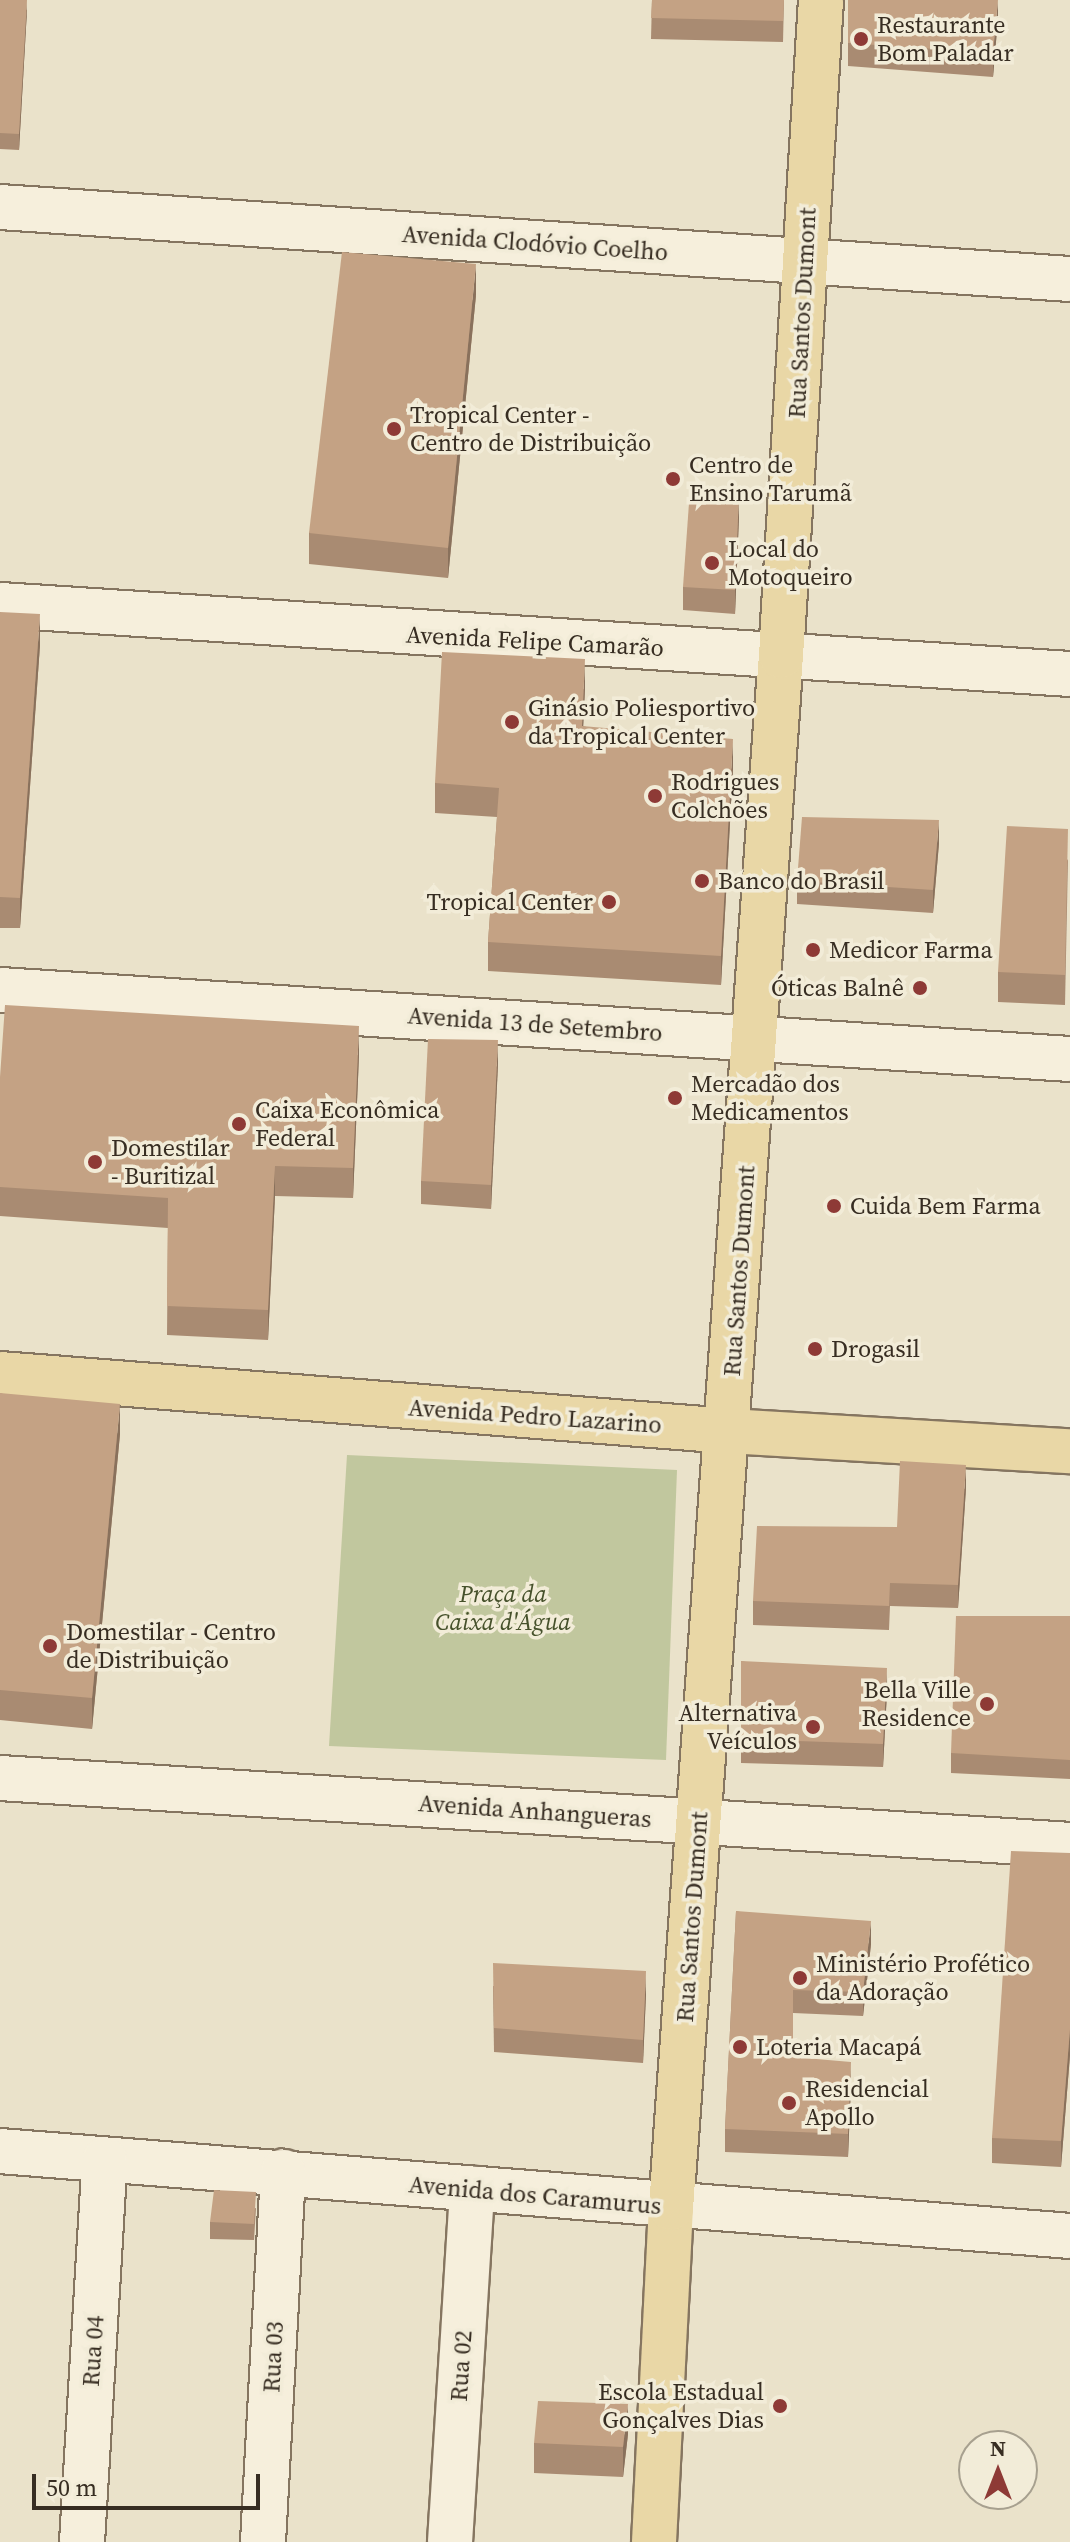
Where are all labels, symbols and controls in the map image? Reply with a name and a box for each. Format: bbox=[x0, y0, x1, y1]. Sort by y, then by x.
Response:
place label: Restaurante Bom Paladar bbox=[877, 11, 1014, 67]
marker: Restaurante Bom Paladar bbox=[852, 30, 870, 48]
street label: Rua Santos Dumont bbox=[782, 207, 822, 419]
street label: Avenida Clodóvio Coelho bbox=[401, 219, 669, 267]
place label: Tropical Center - Centro de Distribuição bbox=[410, 401, 651, 457]
marker: Tropical Center - Centro de Distribuição bbox=[385, 420, 403, 438]
place label: Centro de Ensino Tarumã bbox=[689, 451, 852, 507]
marker: Centro de Ensino Tarumã bbox=[664, 470, 682, 488]
place label: Local do Motoqueiro bbox=[728, 535, 853, 591]
marker: Local do Motoqueiro bbox=[703, 554, 721, 572]
street label: Avenida Felipe Camarão bbox=[405, 620, 665, 662]
place label: Ginásio Poliesportivo da Tropical Center bbox=[528, 694, 755, 750]
marker: Ginásio Poliesportivo da Tropical Center bbox=[503, 713, 521, 731]
place label: Rodrigues Colchões bbox=[671, 768, 779, 824]
marker: Rodrigues Colchões bbox=[646, 787, 664, 805]
place label: Banco do Brasil bbox=[718, 867, 885, 895]
marker: Banco do Brasil bbox=[693, 872, 711, 890]
place label: Tropical Center bbox=[427, 888, 593, 916]
marker: Tropical Center bbox=[600, 893, 618, 911]
place label: Medicor Farma bbox=[829, 936, 993, 964]
marker: Medicor Farma bbox=[804, 941, 822, 959]
place label: Óticas Balnê bbox=[771, 974, 904, 1002]
marker: Óticas Balnê bbox=[911, 979, 929, 997]
street label: Avenida 13 de Setembro bbox=[407, 1001, 663, 1047]
place label: Mercadão dos Medicamentos bbox=[691, 1070, 849, 1126]
marker: Mercadão dos Medicamentos bbox=[666, 1089, 684, 1107]
place label: Caixa Econômica Federal bbox=[255, 1096, 439, 1152]
marker: Caixa Econômica Federal bbox=[230, 1115, 248, 1133]
place label: Domestilar - Buritizal bbox=[111, 1134, 230, 1190]
marker: Domestilar - Buritizal bbox=[86, 1153, 104, 1171]
street label: Rua Santos Dumont bbox=[717, 1165, 761, 1377]
place label: Cuida Bem Farma bbox=[850, 1192, 1041, 1220]
marker: Cuida Bem Farma bbox=[825, 1197, 843, 1215]
place label: Drogasil bbox=[831, 1335, 920, 1363]
marker: Drogasil bbox=[806, 1340, 824, 1358]
street label: Avenida Pedro Lazarino bbox=[407, 1393, 663, 1439]
park label: Praça da Caixa d'Água bbox=[435, 1580, 571, 1636]
place label: Domestilar - Centro de Distribuição bbox=[66, 1618, 276, 1674]
marker: Domestilar - Centro de Distribuição bbox=[41, 1637, 59, 1655]
place label: Bella Ville Residence bbox=[861, 1676, 971, 1732]
marker: Bella Ville Residence bbox=[978, 1695, 996, 1713]
place label: Alternativa Veículos bbox=[678, 1699, 797, 1755]
marker: Alternativa Veículos bbox=[804, 1718, 822, 1736]
street label: Avenida Anhangueras bbox=[417, 1788, 653, 1834]
street label: Rua Santos Dumont bbox=[670, 1811, 714, 2023]
place label: Ministério Profético da Adoração bbox=[816, 1950, 1030, 2006]
marker: Ministério Profético da Adoração bbox=[791, 1969, 809, 1987]
place label: Loteria Macapá bbox=[756, 2033, 921, 2061]
marker: Loteria Macapá bbox=[731, 2038, 749, 2056]
place label: Residencial Apollo bbox=[805, 2075, 929, 2131]
marker: Residencial Apollo bbox=[780, 2094, 798, 2112]
street label: Avenida dos Caramurus bbox=[408, 2170, 662, 2220]
street label: Rua 04 bbox=[76, 2315, 110, 2387]
street label: Rua 03 bbox=[257, 2321, 289, 2393]
street label: Rua 02 bbox=[444, 2330, 478, 2402]
place label: Escola Estadual Gonçalves Dias bbox=[598, 2378, 764, 2434]
marker: Escola Estadual Gonçalves Dias bbox=[771, 2397, 789, 2415]
north arrow bbox=[958, 2430, 1038, 2510]
text: N bbox=[990, 2433, 1006, 2463]
scale bar bbox=[36, 2458, 264, 2508]
text: 50 m bbox=[46, 2471, 97, 2504]

